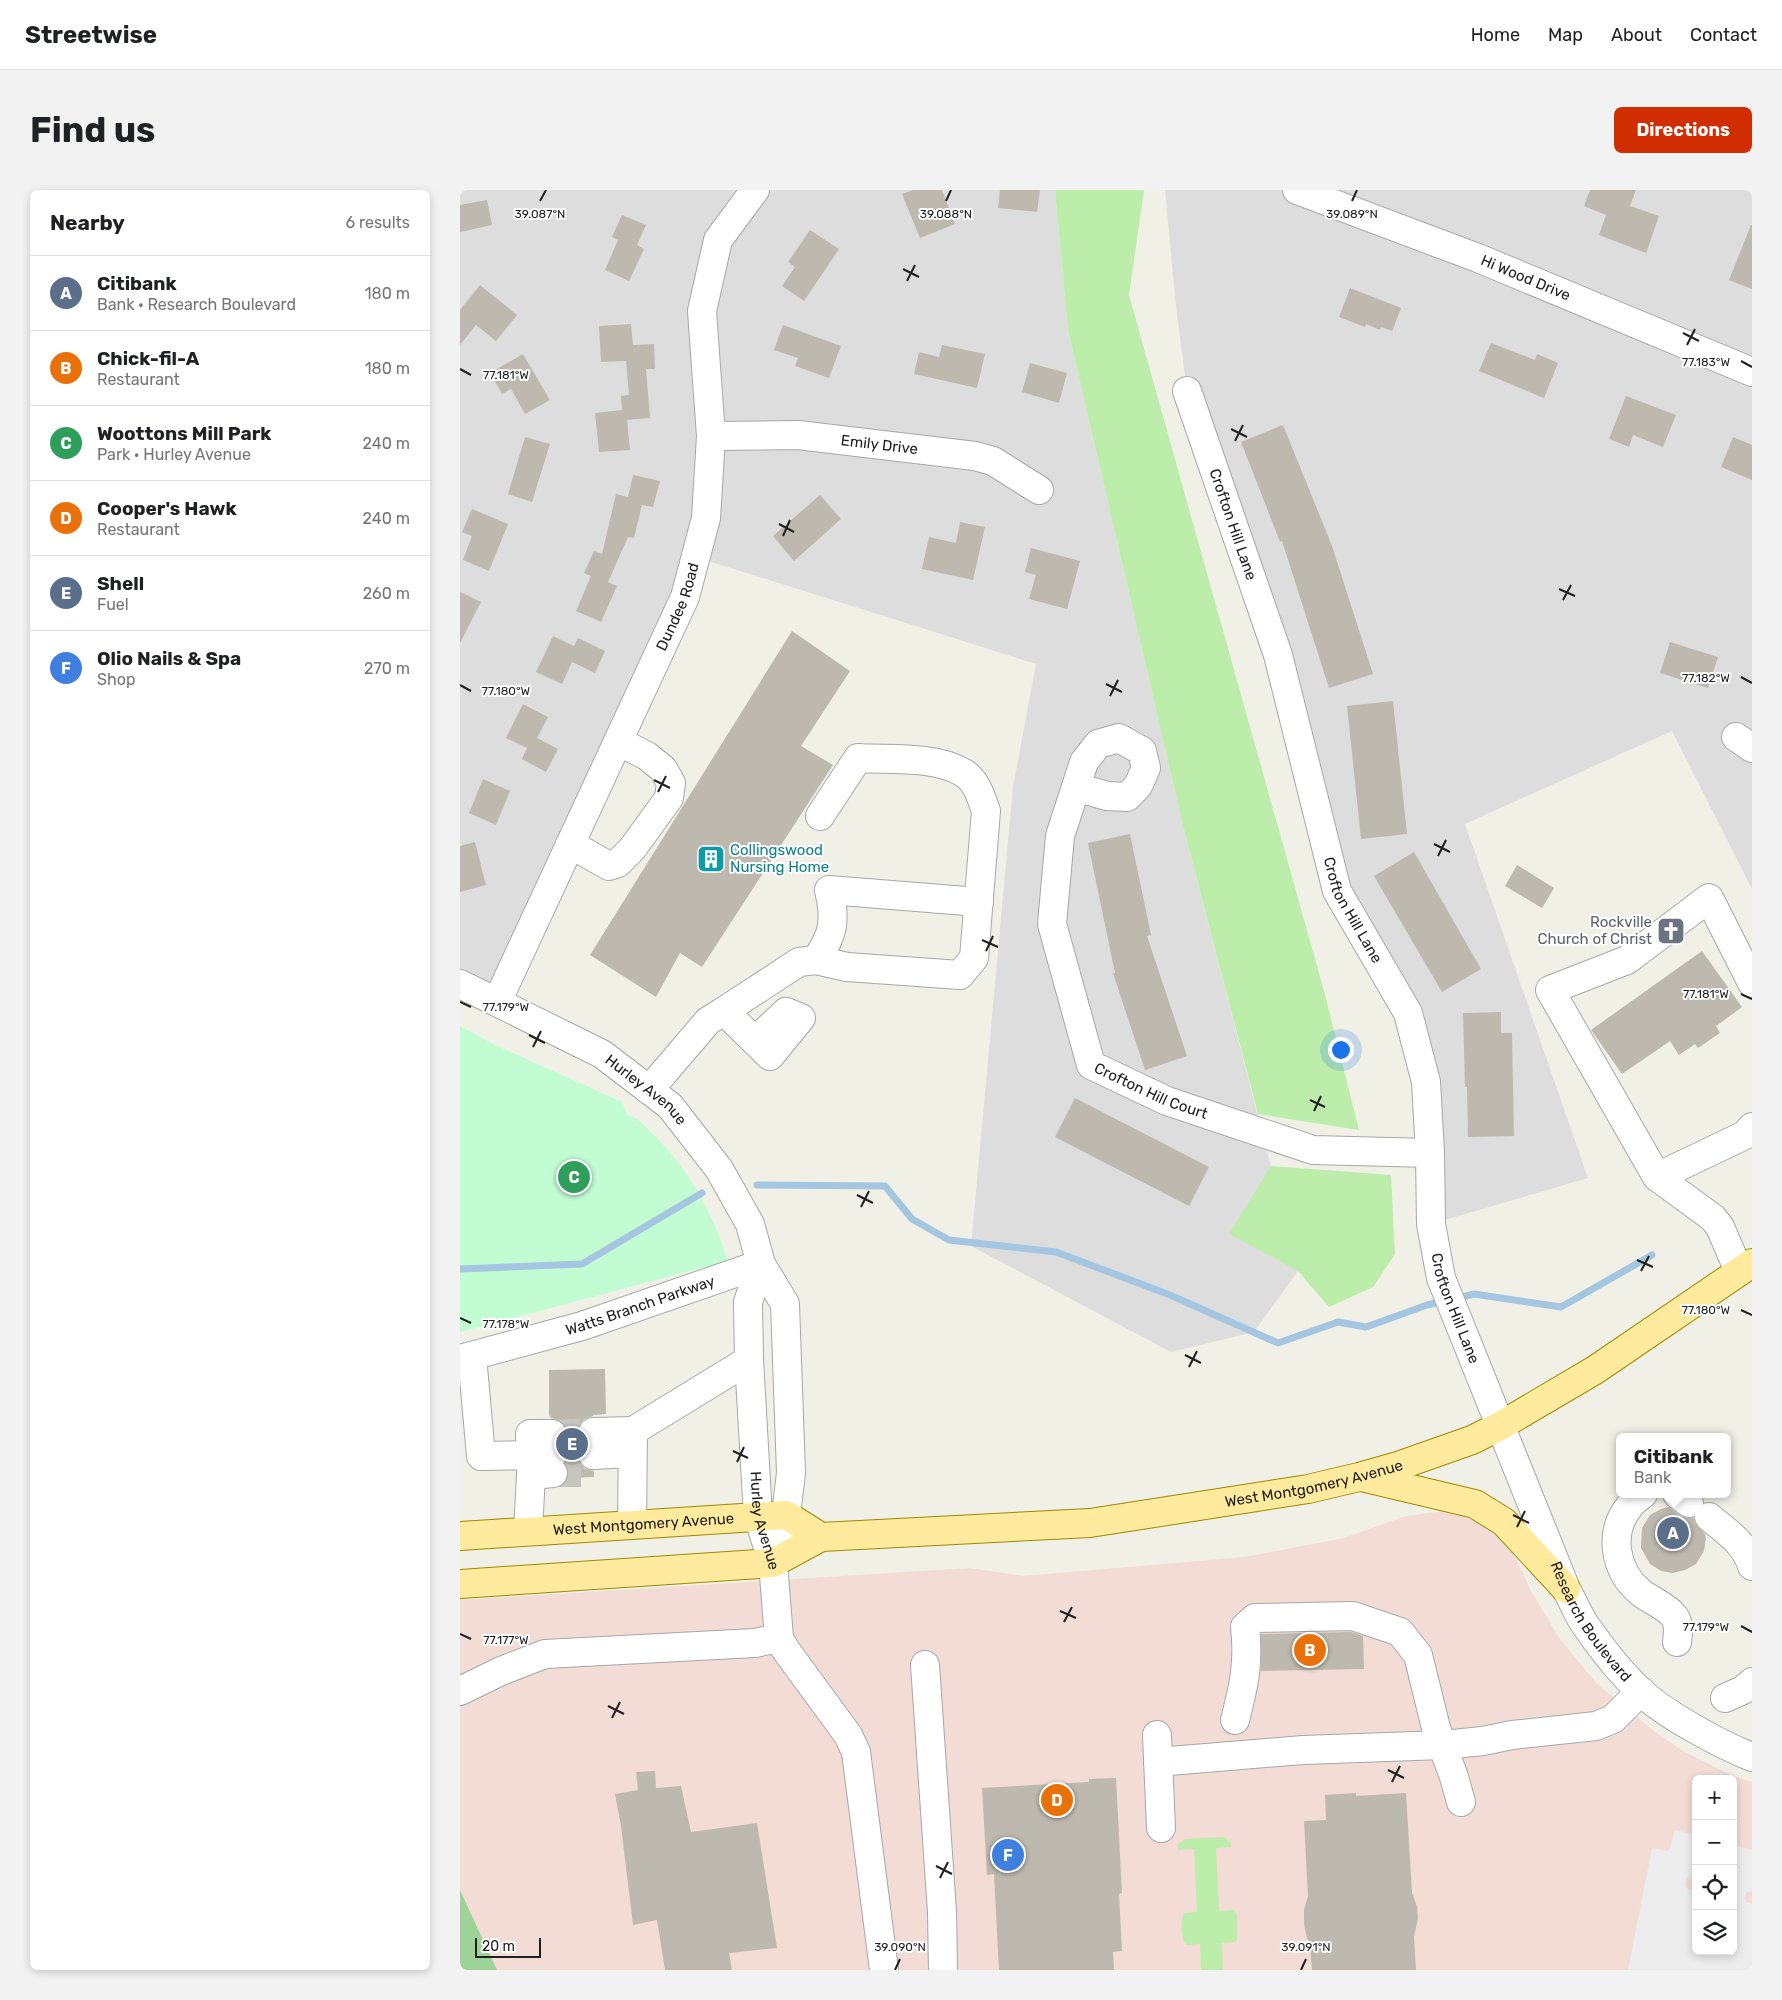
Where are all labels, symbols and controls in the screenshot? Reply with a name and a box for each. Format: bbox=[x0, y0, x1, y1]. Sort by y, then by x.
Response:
text: Streetwise bbox=[25, 21, 157, 49]
text: Home bbox=[1471, 24, 1520, 46]
text: Map bbox=[1548, 24, 1583, 46]
text: About bbox=[1611, 24, 1662, 46]
text: Contact bbox=[1690, 24, 1757, 46]
button: Directions bbox=[1614, 107, 1752, 153]
text: Find us bbox=[30, 109, 155, 151]
text: 39.087°N bbox=[515, 207, 565, 221]
text: 39.088°N bbox=[920, 207, 972, 221]
text: 39.089°N bbox=[1326, 207, 1378, 221]
text: Nearby bbox=[50, 210, 125, 235]
text: 6 results bbox=[345, 213, 410, 232]
street label: Hi Wood Drive bbox=[1478, 251, 1573, 304]
text: Citibank bbox=[97, 272, 177, 295]
text: A bbox=[60, 284, 72, 303]
text: 180 m bbox=[365, 284, 410, 303]
text: Bank · Research Boulevard bbox=[97, 295, 296, 314]
text: Chick-fil-A bbox=[97, 347, 199, 370]
text: 77.183°W bbox=[1682, 355, 1730, 369]
text: B bbox=[60, 359, 72, 378]
text: 180 m bbox=[365, 359, 410, 378]
text: 77.181°W bbox=[483, 368, 529, 382]
text: Restaurant bbox=[97, 370, 180, 389]
text: Woottons Mill Park bbox=[97, 422, 271, 445]
street label: Emily Drive bbox=[840, 431, 919, 458]
text: C bbox=[60, 434, 72, 453]
text: 240 m bbox=[363, 434, 410, 453]
text: Park · Hurley Avenue bbox=[97, 445, 251, 464]
street label: Crofton Hill Lane bbox=[1205, 466, 1260, 582]
text: Cooper's Hawk bbox=[97, 497, 237, 520]
text: D bbox=[60, 509, 72, 528]
text: 240 m bbox=[363, 509, 410, 528]
text: Restaurant bbox=[97, 520, 180, 539]
street label: Dundee Road bbox=[652, 561, 703, 654]
text: Shell bbox=[97, 572, 144, 595]
text: E bbox=[61, 584, 71, 603]
text: 260 m bbox=[363, 584, 410, 603]
text: Fuel bbox=[97, 595, 129, 614]
text: Olio Nails & Spa bbox=[97, 647, 241, 670]
text: F bbox=[61, 659, 71, 678]
text: 270 m bbox=[364, 659, 410, 678]
text: Shop bbox=[97, 670, 135, 689]
text: 77.182°W bbox=[1682, 671, 1730, 685]
text: 77.180°W bbox=[482, 684, 531, 698]
place label: Collingswood Nursing Home bbox=[730, 841, 829, 876]
building icon: Collingswood Nursing Home bbox=[696, 844, 726, 874]
street label: Crofton Hill Lane bbox=[1320, 855, 1386, 966]
place label: Rockville Church of Christ bbox=[1538, 913, 1652, 948]
church icon: Rockville Church of Christ bbox=[1656, 916, 1686, 946]
text: 77.181°W bbox=[1683, 987, 1729, 1001]
text: 77.179°W bbox=[483, 1000, 530, 1014]
your location bbox=[1328, 1037, 1354, 1063]
street label: Hurley Avenue bbox=[601, 1051, 690, 1129]
street label: Crofton Hill Court bbox=[1091, 1059, 1210, 1123]
pin: C bbox=[558, 1158, 590, 1196]
street label: Crofton Hill Lane bbox=[1428, 1251, 1483, 1366]
street label: Watts Branch Parkway bbox=[564, 1272, 717, 1339]
text: 77.180°W bbox=[1682, 1303, 1731, 1317]
text: 77.178°W bbox=[483, 1317, 530, 1331]
pin: E bbox=[556, 1425, 588, 1463]
popup bbox=[1616, 1433, 1731, 1498]
text: Citibank bbox=[1634, 1445, 1713, 1468]
street label: West Montgomery Avenue bbox=[1224, 1456, 1405, 1511]
text: Bank bbox=[1634, 1468, 1671, 1487]
street label: Hurley Avenue bbox=[746, 1471, 783, 1570]
street label: West Montgomery Avenue bbox=[552, 1509, 735, 1539]
pin: A bbox=[1657, 1514, 1689, 1552]
street label: Research Boulevard bbox=[1547, 1559, 1635, 1686]
text: 77.179°W bbox=[1683, 1620, 1730, 1634]
pin: B bbox=[1294, 1631, 1326, 1669]
text: 77.177°W bbox=[483, 1633, 529, 1647]
map controls bbox=[1692, 1775, 1737, 1955]
button: + bbox=[1692, 1775, 1737, 1820]
pin: D bbox=[1041, 1781, 1073, 1819]
button: − bbox=[1692, 1820, 1737, 1865]
pin: F bbox=[992, 1836, 1024, 1874]
button: locate bbox=[1692, 1865, 1737, 1910]
button: layers bbox=[1692, 1910, 1737, 1955]
scale bar bbox=[475, 1935, 541, 1958]
text: 20 m bbox=[482, 1938, 515, 1955]
text: 39.090°N bbox=[874, 1940, 926, 1954]
text: 39.091°N bbox=[1281, 1940, 1331, 1954]

